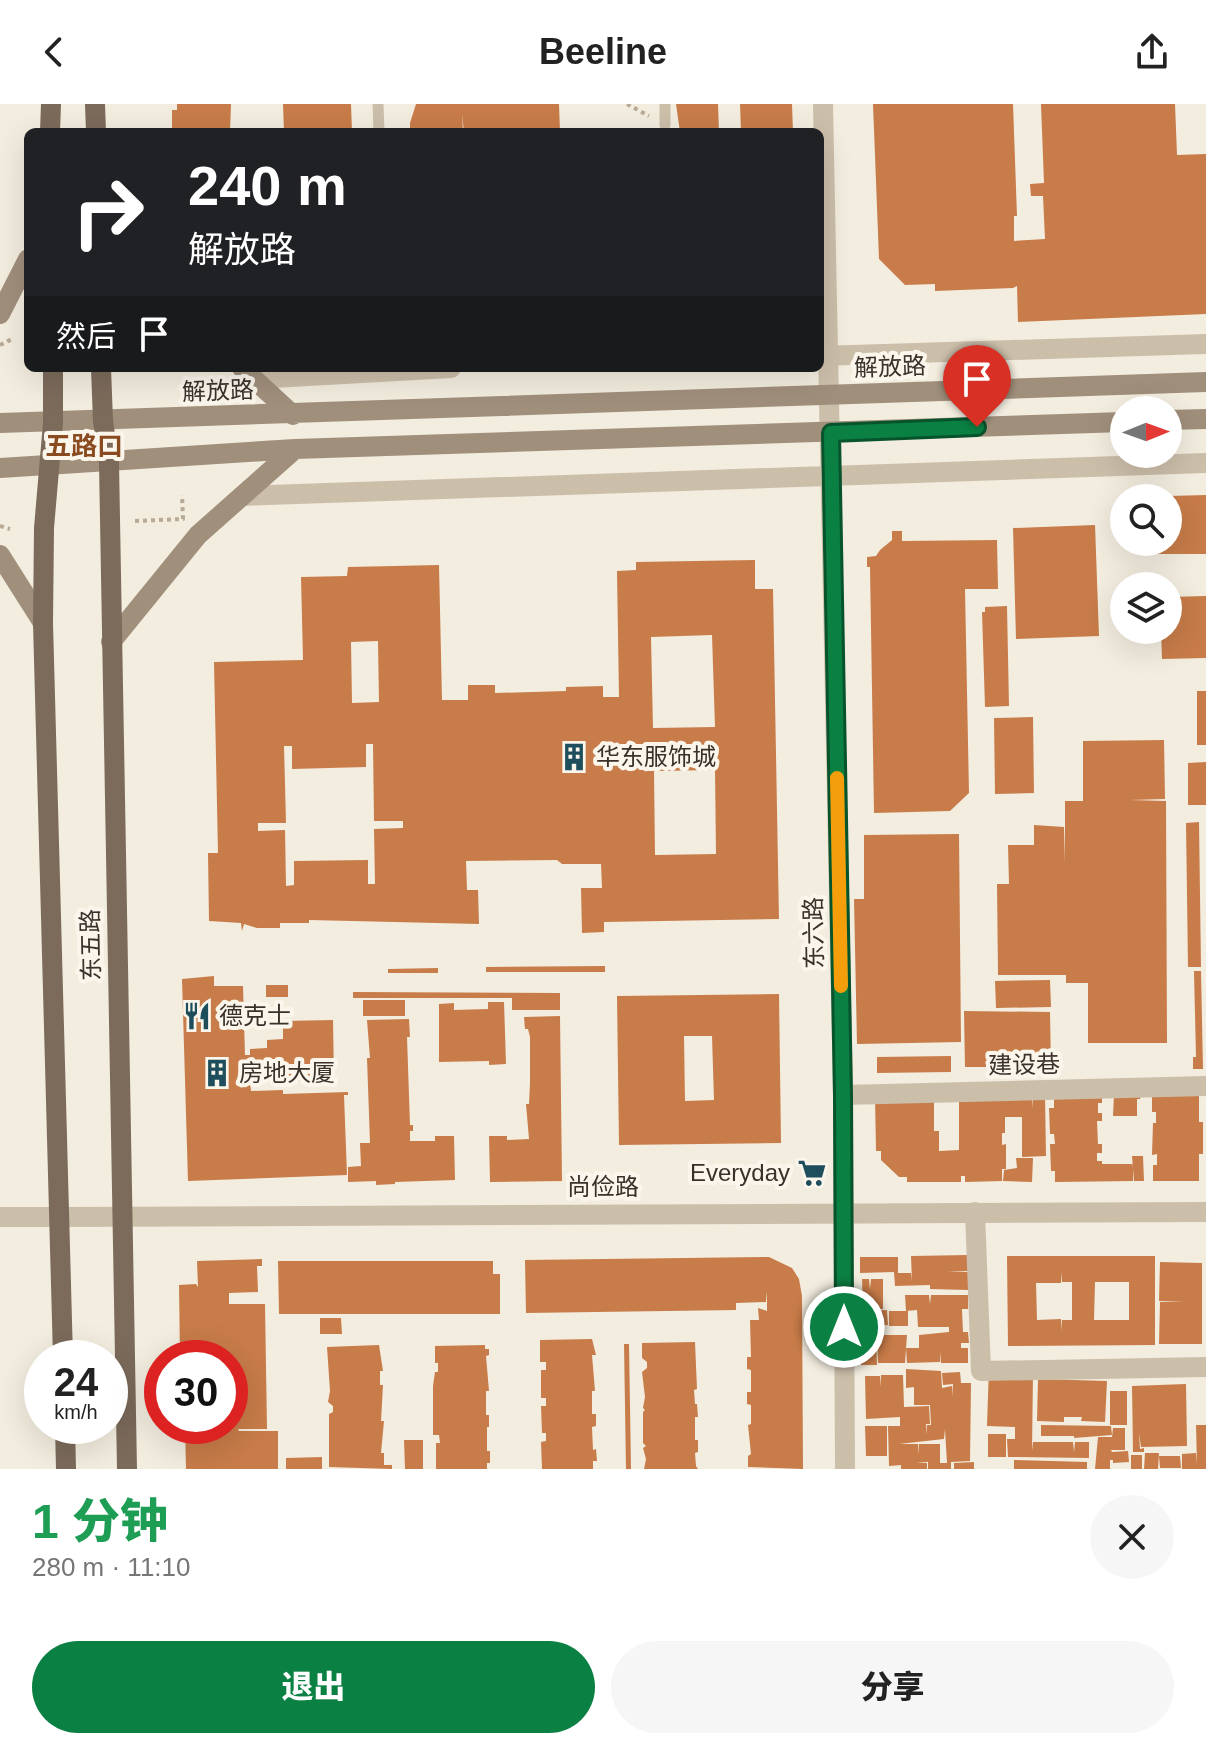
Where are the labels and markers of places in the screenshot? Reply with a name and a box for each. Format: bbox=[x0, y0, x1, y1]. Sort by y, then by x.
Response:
pin bbox=[943, 345, 1011, 427]
building icon: 华东服饰城 bbox=[559, 742, 589, 772]
place label: 华东服饰城 bbox=[596, 743, 716, 770]
restaurant icon: 德克士 bbox=[182, 1001, 212, 1031]
place label: 德克士 bbox=[219, 1002, 291, 1029]
building icon: 房地大厦 bbox=[202, 1058, 232, 1088]
place label: 房地大厦 bbox=[239, 1059, 335, 1086]
supermarket icon: Everyday bbox=[797, 1158, 827, 1188]
place label: Everyday bbox=[690, 1159, 790, 1186]

